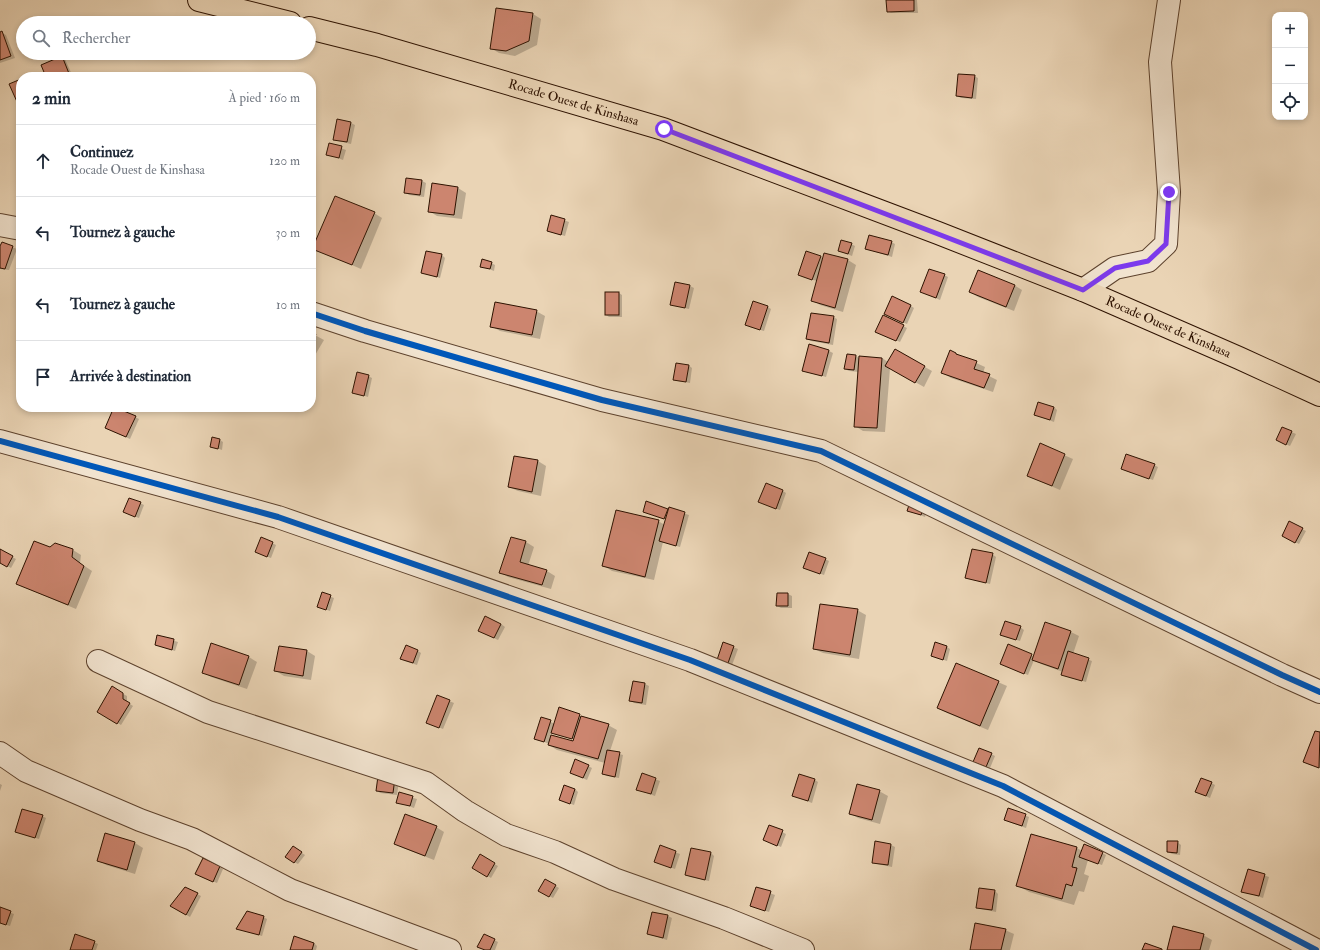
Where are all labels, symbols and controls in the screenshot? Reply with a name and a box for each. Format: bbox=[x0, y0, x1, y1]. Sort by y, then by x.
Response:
map controls bbox=[1272, 12, 1308, 120]
button: + bbox=[1272, 12, 1308, 48]
search box bbox=[16, 16, 316, 60]
icon: search bbox=[30, 27, 52, 49]
text: Rechercher bbox=[62, 29, 130, 48]
button: − bbox=[1272, 48, 1308, 84]
street label: Rocade Ouest de Kinshasa bbox=[507, 76, 641, 130]
button: locate bbox=[1272, 84, 1308, 120]
text: 2 min bbox=[32, 88, 71, 109]
text: À pied · 160 m bbox=[229, 90, 300, 106]
route start bbox=[655, 120, 673, 138]
text: Continuez bbox=[70, 143, 134, 162]
icon: ahead bbox=[32, 150, 54, 172]
text: 120 m bbox=[269, 153, 300, 169]
text: Rocade Ouest de Kinshasa bbox=[70, 162, 205, 178]
route end bbox=[1160, 183, 1178, 201]
icon: left bbox=[32, 222, 54, 244]
text: Tournez à gauche bbox=[70, 223, 175, 242]
text: 30 m bbox=[276, 225, 300, 241]
street label: Rocade Ouest de Kinshasa bbox=[1103, 293, 1234, 362]
icon: left bbox=[32, 294, 54, 316]
text: Tournez à gauche bbox=[70, 295, 175, 314]
text: 10 m bbox=[276, 297, 300, 313]
icon: arrive bbox=[32, 366, 54, 388]
text: Arrivée à destination bbox=[70, 367, 191, 386]

